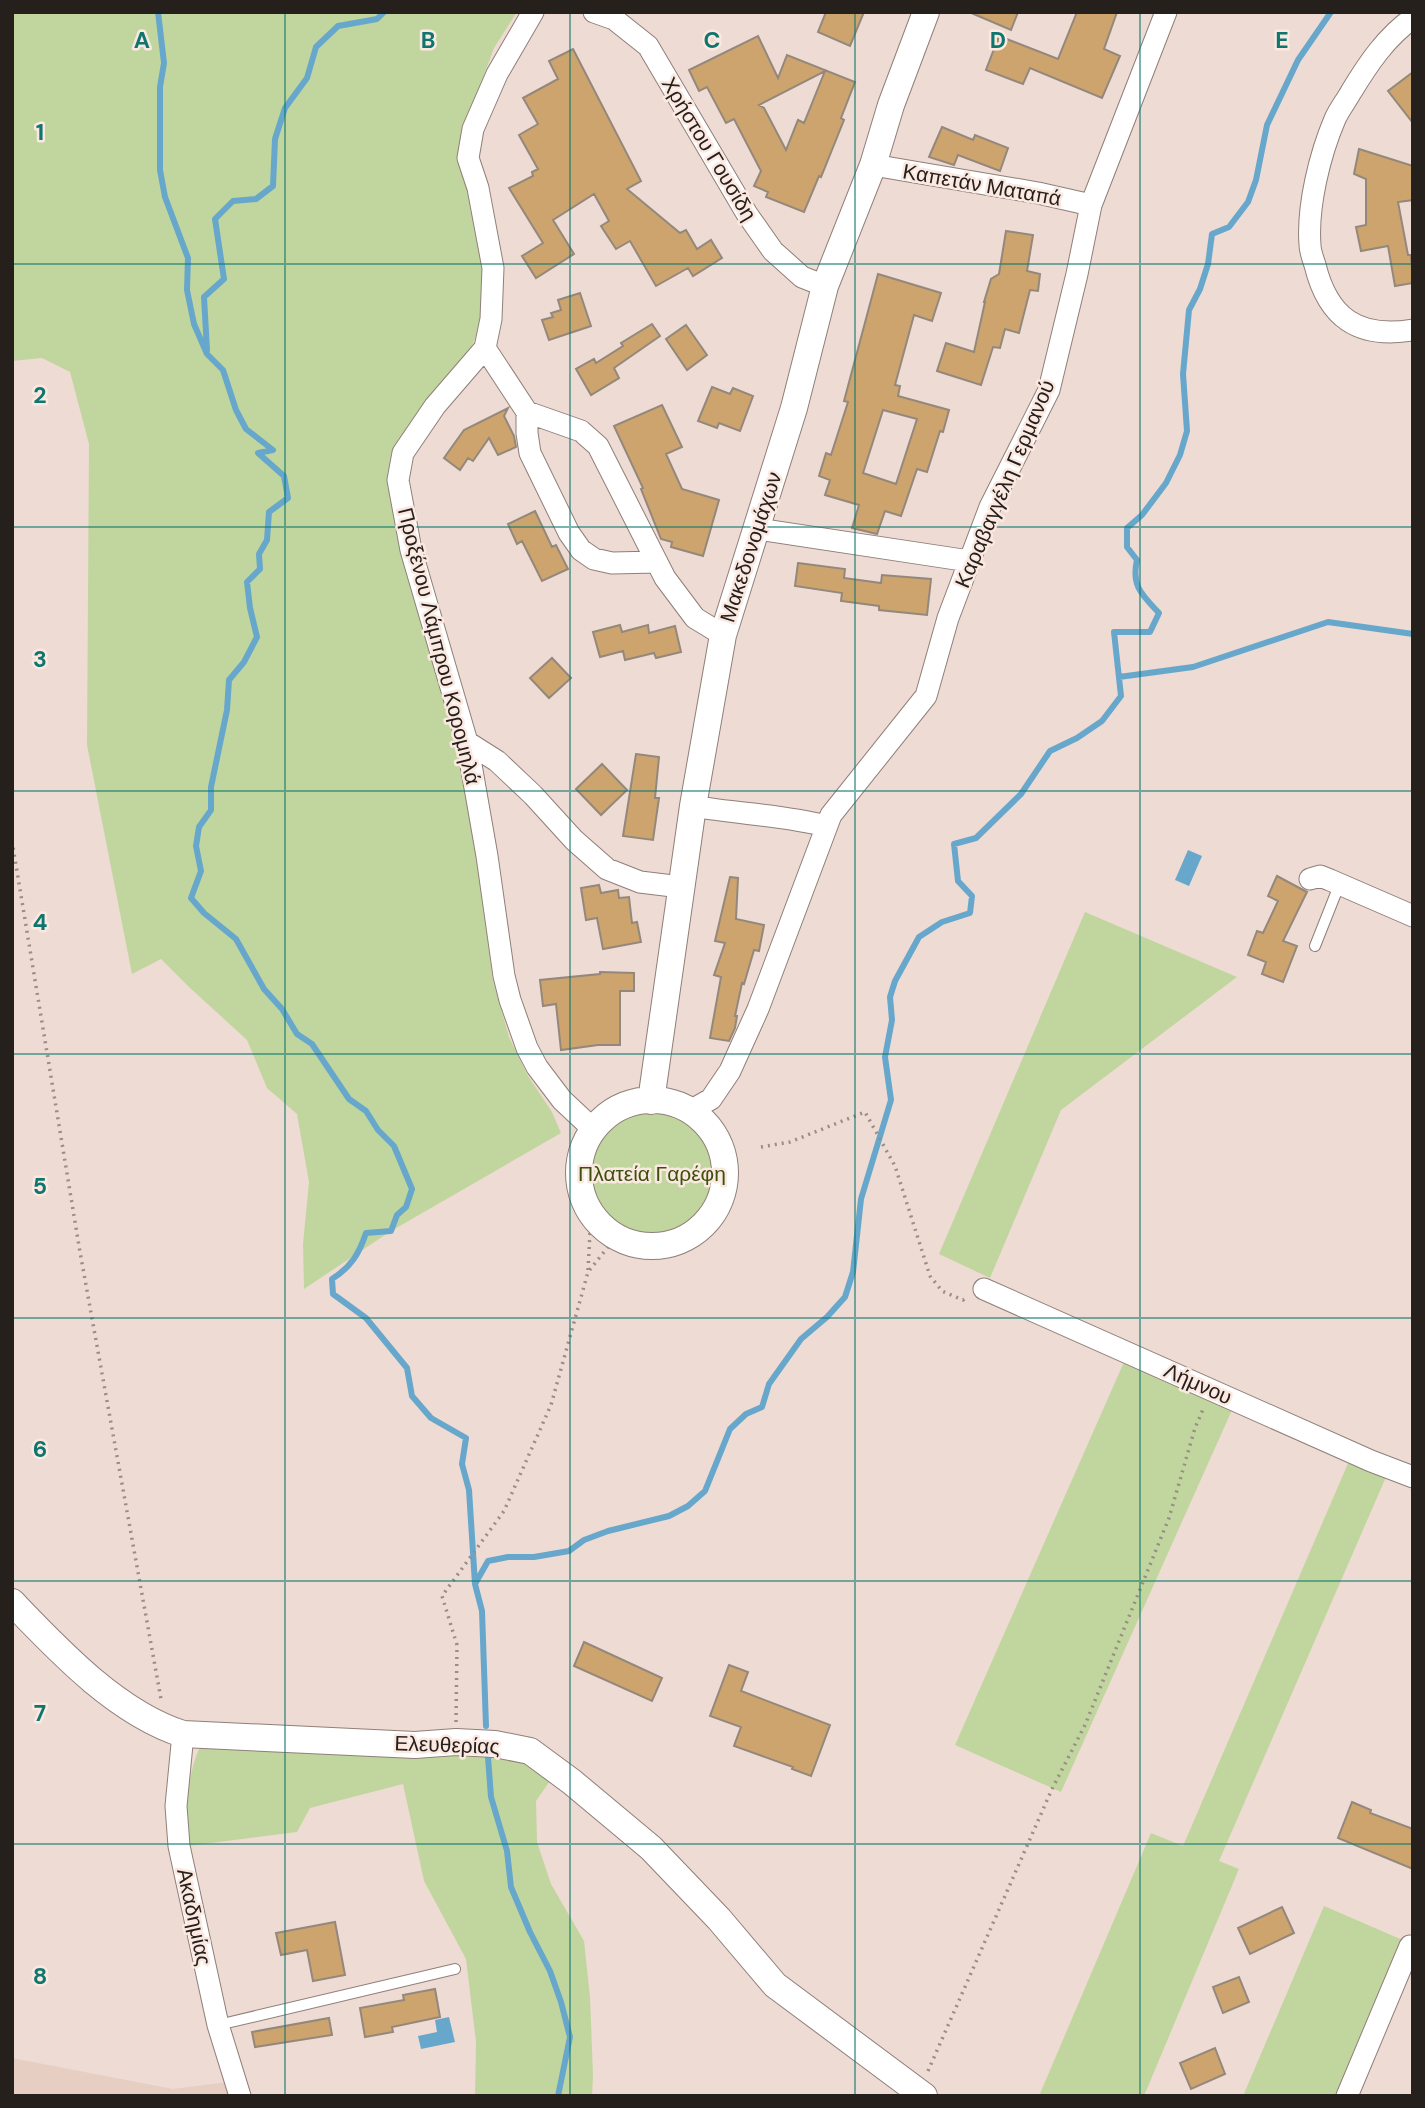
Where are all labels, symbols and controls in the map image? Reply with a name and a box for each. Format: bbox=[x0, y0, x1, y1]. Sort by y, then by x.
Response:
text: A bbox=[134, 25, 150, 55]
text: B bbox=[421, 25, 435, 55]
text: C bbox=[704, 25, 720, 55]
text: D bbox=[990, 25, 1006, 55]
text: E bbox=[1275, 25, 1289, 55]
street label: Χρήστου Γουσίδη bbox=[655, 72, 763, 226]
text: 1 bbox=[36, 117, 44, 147]
street label: Καπετάν Ματαπά bbox=[901, 157, 1063, 213]
street label: Καραβαγγέλη Γερμανού bbox=[949, 376, 1061, 592]
text: 2 bbox=[33, 380, 47, 410]
street label: Μακεδονομάχων bbox=[713, 468, 789, 626]
street label: Προξένου Λάμπρου Κορομηλά bbox=[391, 505, 487, 787]
text: 3 bbox=[33, 644, 47, 674]
text: 4 bbox=[33, 907, 48, 937]
park label: Πλατεία Γαρέφη bbox=[578, 1160, 726, 1188]
text: 5 bbox=[33, 1171, 47, 1201]
street label: Λήμνου bbox=[1160, 1357, 1236, 1411]
text: 6 bbox=[33, 1434, 47, 1464]
text: 7 bbox=[34, 1698, 46, 1728]
street label: Ελευθερίας bbox=[394, 1729, 500, 1761]
street label: Ακαδημίας bbox=[170, 1866, 218, 1968]
text: 8 bbox=[33, 1961, 47, 1991]

